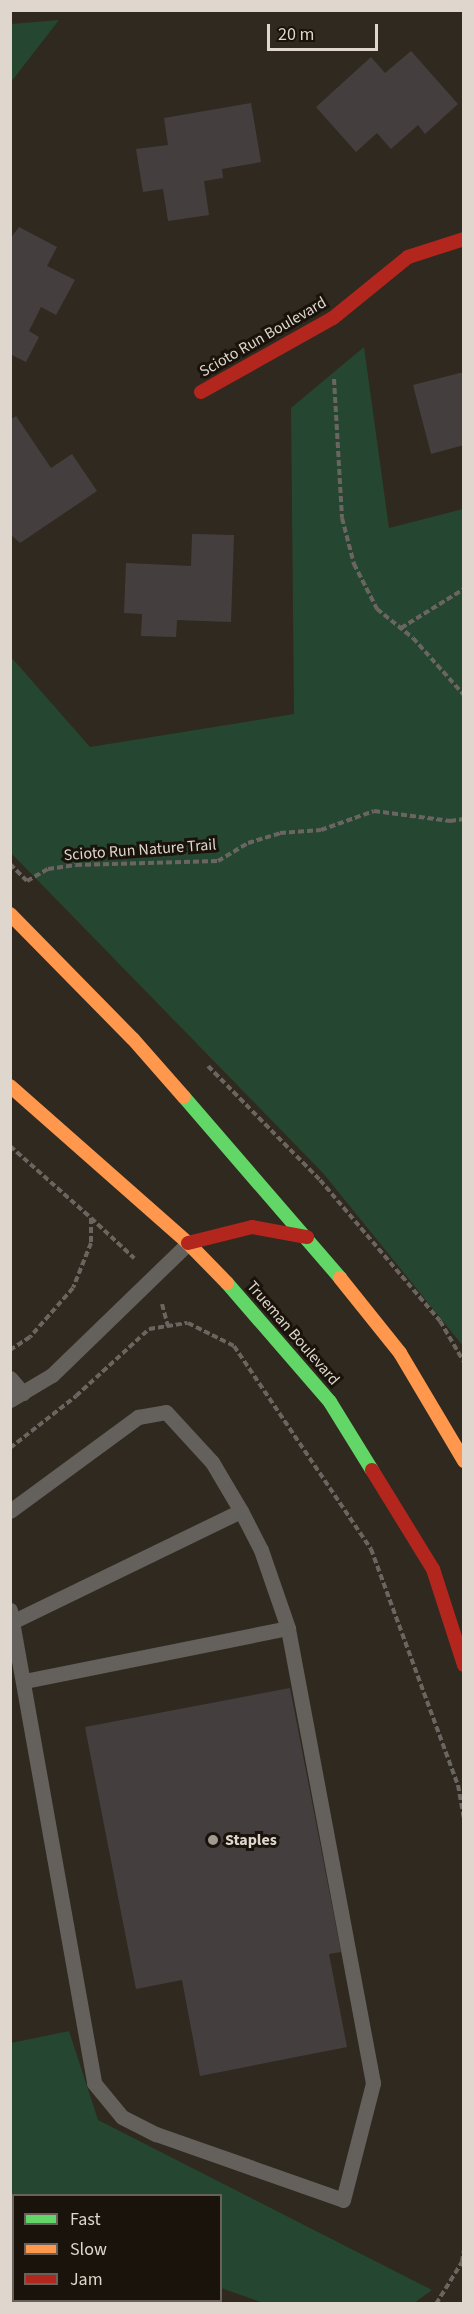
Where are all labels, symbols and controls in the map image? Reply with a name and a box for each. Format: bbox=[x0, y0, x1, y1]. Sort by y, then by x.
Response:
scale bar bbox=[270, 12, 381, 50]
text: 20 m bbox=[278, 22, 314, 47]
street label: Scioto Run Boulevard bbox=[196, 293, 330, 381]
street label: Scioto Run Nature Trail bbox=[63, 835, 217, 865]
street label: Trueman Boulevard bbox=[243, 1277, 343, 1389]
place label: Staples bbox=[225, 1830, 277, 1850]
marker: Staples bbox=[206, 1833, 220, 1847]
legend bbox=[12, 2194, 222, 2302]
text: Fast bbox=[70, 2207, 101, 2232]
text: Slow bbox=[70, 2237, 107, 2262]
text: Jam bbox=[70, 2267, 103, 2292]

